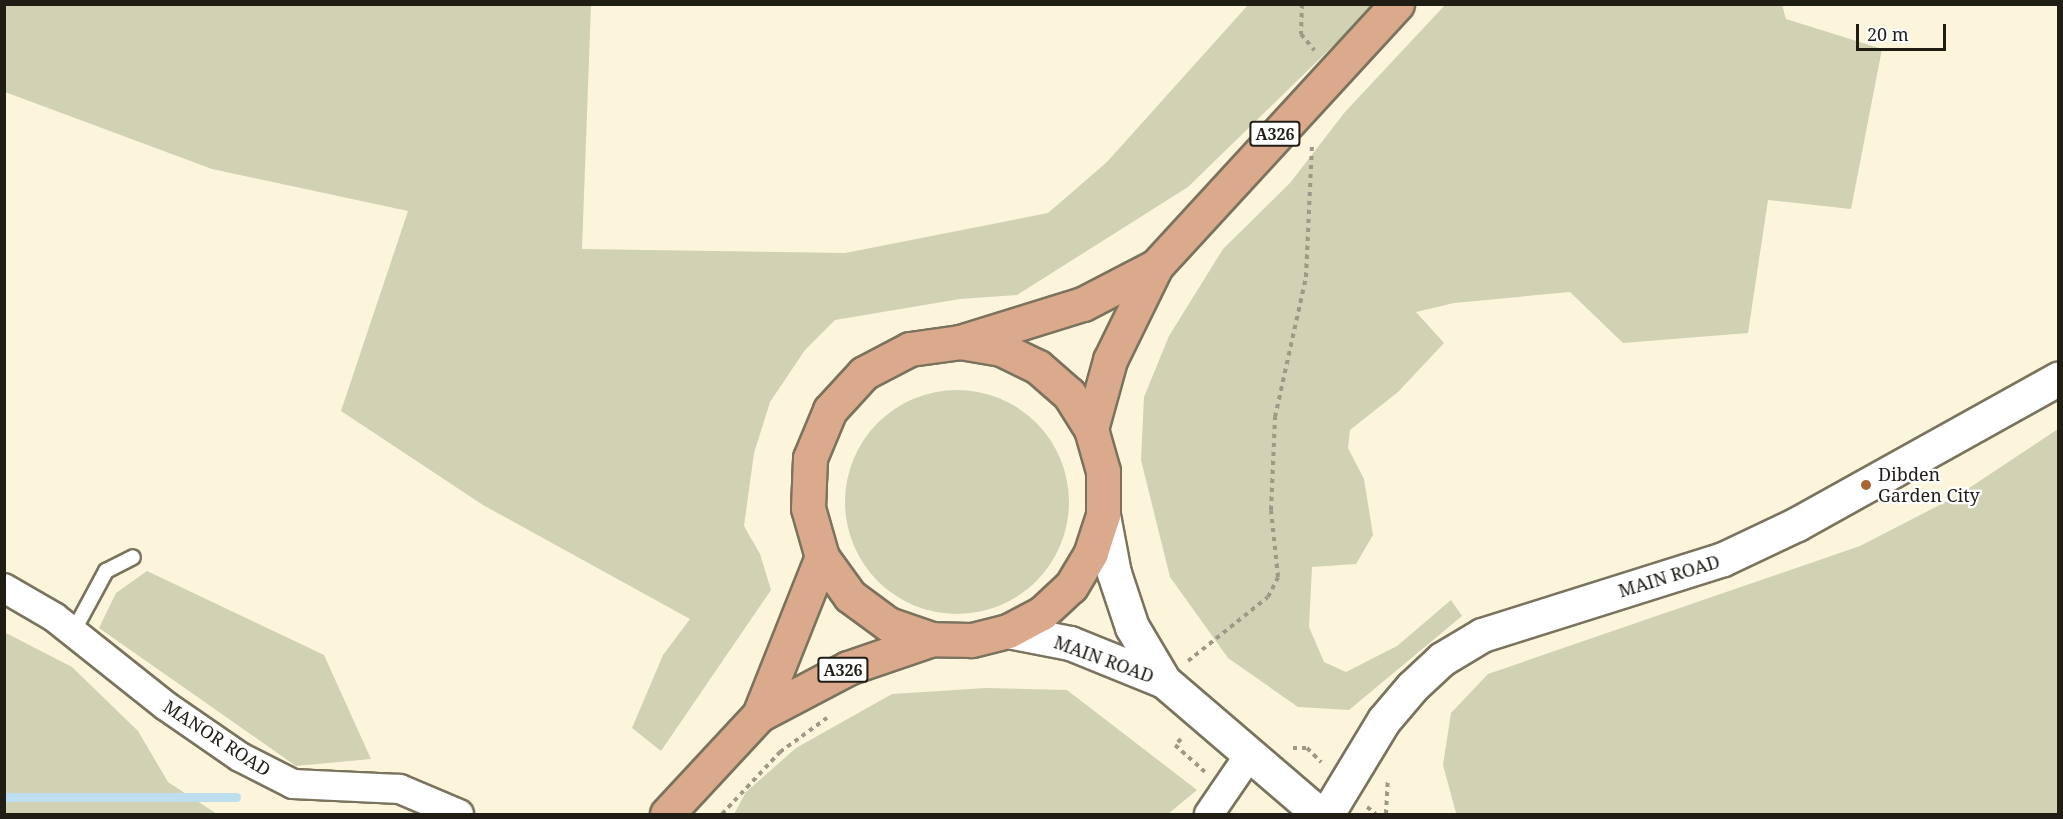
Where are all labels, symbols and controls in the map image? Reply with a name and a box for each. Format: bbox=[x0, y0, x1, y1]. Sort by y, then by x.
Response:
scale bar bbox=[1859, 12, 1949, 50]
text: 20 m bbox=[1867, 22, 1909, 46]
road number: A326 bbox=[1248, 121, 1302, 147]
place label: Dibden Garden City bbox=[1878, 464, 1980, 506]
marker: Dibden Garden City bbox=[1859, 478, 1873, 492]
street label: MAIN ROAD bbox=[1616, 550, 1722, 602]
street label: MAIN ROAD bbox=[1051, 631, 1157, 687]
road number: A326 bbox=[816, 657, 870, 683]
street label: MANOR ROAD bbox=[159, 695, 275, 781]

